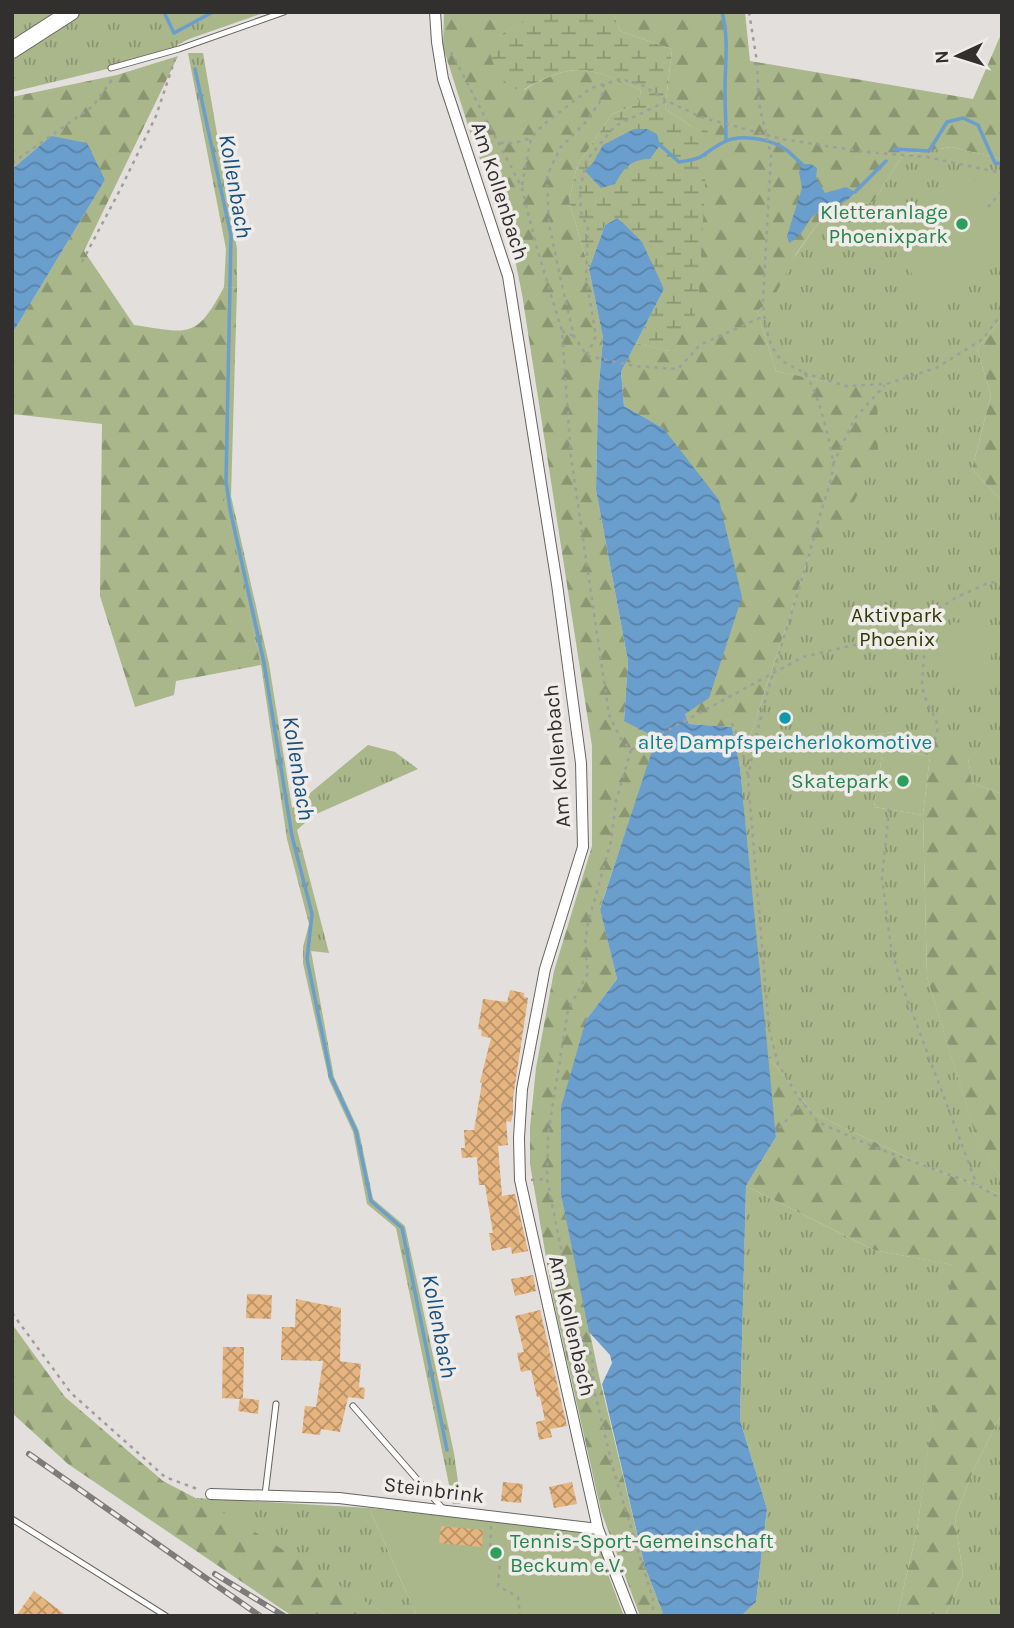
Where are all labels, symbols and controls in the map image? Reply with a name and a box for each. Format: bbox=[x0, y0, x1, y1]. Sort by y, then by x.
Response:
north arrow bbox=[923, 21, 993, 91]
text: N bbox=[931, 50, 953, 65]
street label: Am Kollenbach bbox=[466, 119, 534, 263]
water label: Kollenbach bbox=[213, 132, 258, 240]
place label: Kletteranlage Phoenixpark bbox=[820, 200, 948, 248]
marker: Kletteranlage Phoenixpark bbox=[954, 216, 970, 232]
park label: Aktivpark Phoenix bbox=[851, 603, 943, 651]
street label: Am Kollenbach bbox=[539, 683, 575, 829]
marker: alte Dampfspeicherlokomotive bbox=[777, 710, 793, 726]
water label: Kollenbach bbox=[277, 714, 320, 822]
place label: alte Dampfspeicherlokomotive bbox=[638, 730, 932, 754]
place label: Skatepark bbox=[791, 769, 889, 793]
marker: Skatepark bbox=[895, 773, 911, 789]
street label: Am Kollenbach bbox=[544, 1253, 600, 1399]
water label: Kollenbach bbox=[416, 1272, 463, 1380]
street label: Steinbrink bbox=[382, 1472, 486, 1508]
place label: Tennis-Sport-Gemeinschaft Beckum e.V. bbox=[510, 1529, 774, 1577]
marker: Tennis-Sport-Gemeinschaft Beckum e.V. bbox=[488, 1545, 504, 1561]

